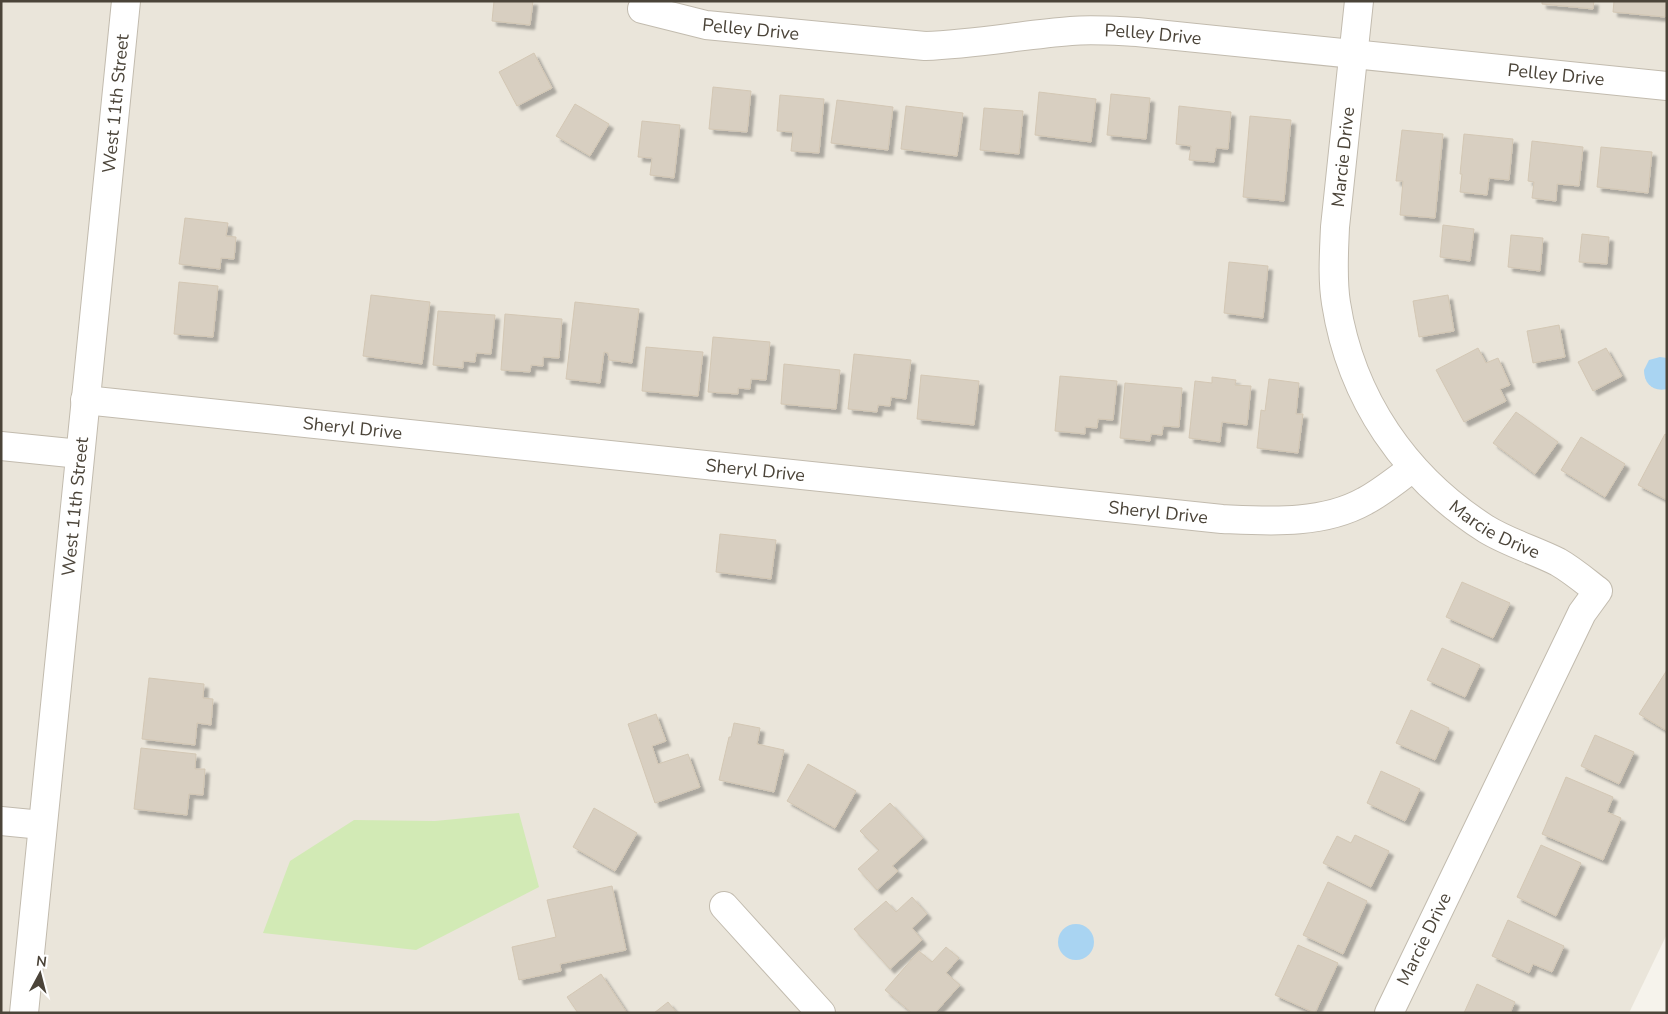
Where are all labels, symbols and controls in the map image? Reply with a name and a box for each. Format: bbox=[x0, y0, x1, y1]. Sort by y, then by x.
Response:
street label: Pelley Drive bbox=[701, 13, 800, 46]
street label: Pelley Drive bbox=[1104, 18, 1203, 51]
street label: West 11th Street bbox=[97, 32, 135, 174]
street label: Pelley Drive bbox=[1506, 58, 1606, 92]
street label: Marcie Drive bbox=[1326, 106, 1360, 208]
street label: Sheryl Drive bbox=[302, 411, 403, 445]
street label: West 11th Street bbox=[56, 435, 94, 577]
street label: Sheryl Drive bbox=[704, 453, 806, 487]
street label: Sheryl Drive bbox=[1107, 495, 1209, 529]
street label: Marcie Drive bbox=[1444, 495, 1543, 564]
street label: Marcie Drive bbox=[1391, 888, 1457, 990]
north arrow bbox=[15, 949, 65, 999]
text: N bbox=[35, 952, 48, 972]

